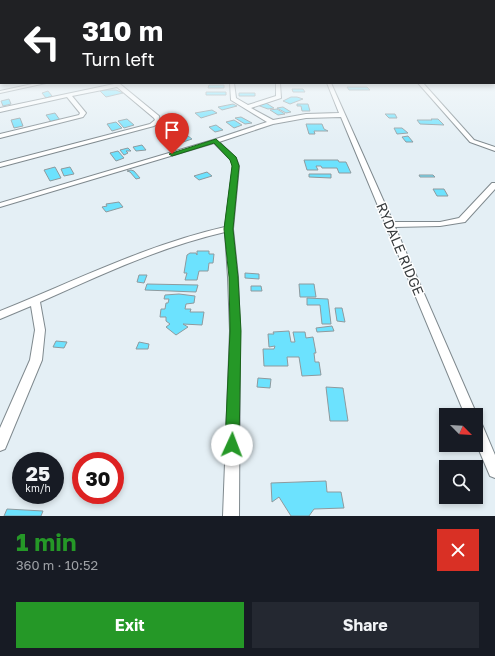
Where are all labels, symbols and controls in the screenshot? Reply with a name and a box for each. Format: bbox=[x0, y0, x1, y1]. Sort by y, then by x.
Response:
text: 310 m bbox=[82, 14, 163, 47]
icon: left bbox=[16, 16, 68, 68]
text: Turn left bbox=[82, 48, 155, 70]
pin bbox=[155, 113, 189, 154]
icon: arrive bbox=[161, 119, 183, 141]
street label: RYDALE RIDGE bbox=[373, 200, 428, 298]
north arrow bbox=[439, 408, 483, 452]
map controls bbox=[439, 408, 483, 504]
position arrow bbox=[211, 424, 253, 466]
speed limit sign: 30 bbox=[72, 452, 124, 504]
button: search bbox=[439, 460, 483, 504]
text: 25 bbox=[26, 461, 50, 485]
text: km/h bbox=[25, 482, 51, 494]
text: 1 min bbox=[16, 527, 76, 556]
button: close bbox=[437, 529, 479, 571]
text: 360 m · 10:52 bbox=[16, 557, 98, 573]
button: Exit bbox=[16, 602, 244, 648]
button: Share bbox=[252, 602, 479, 648]

